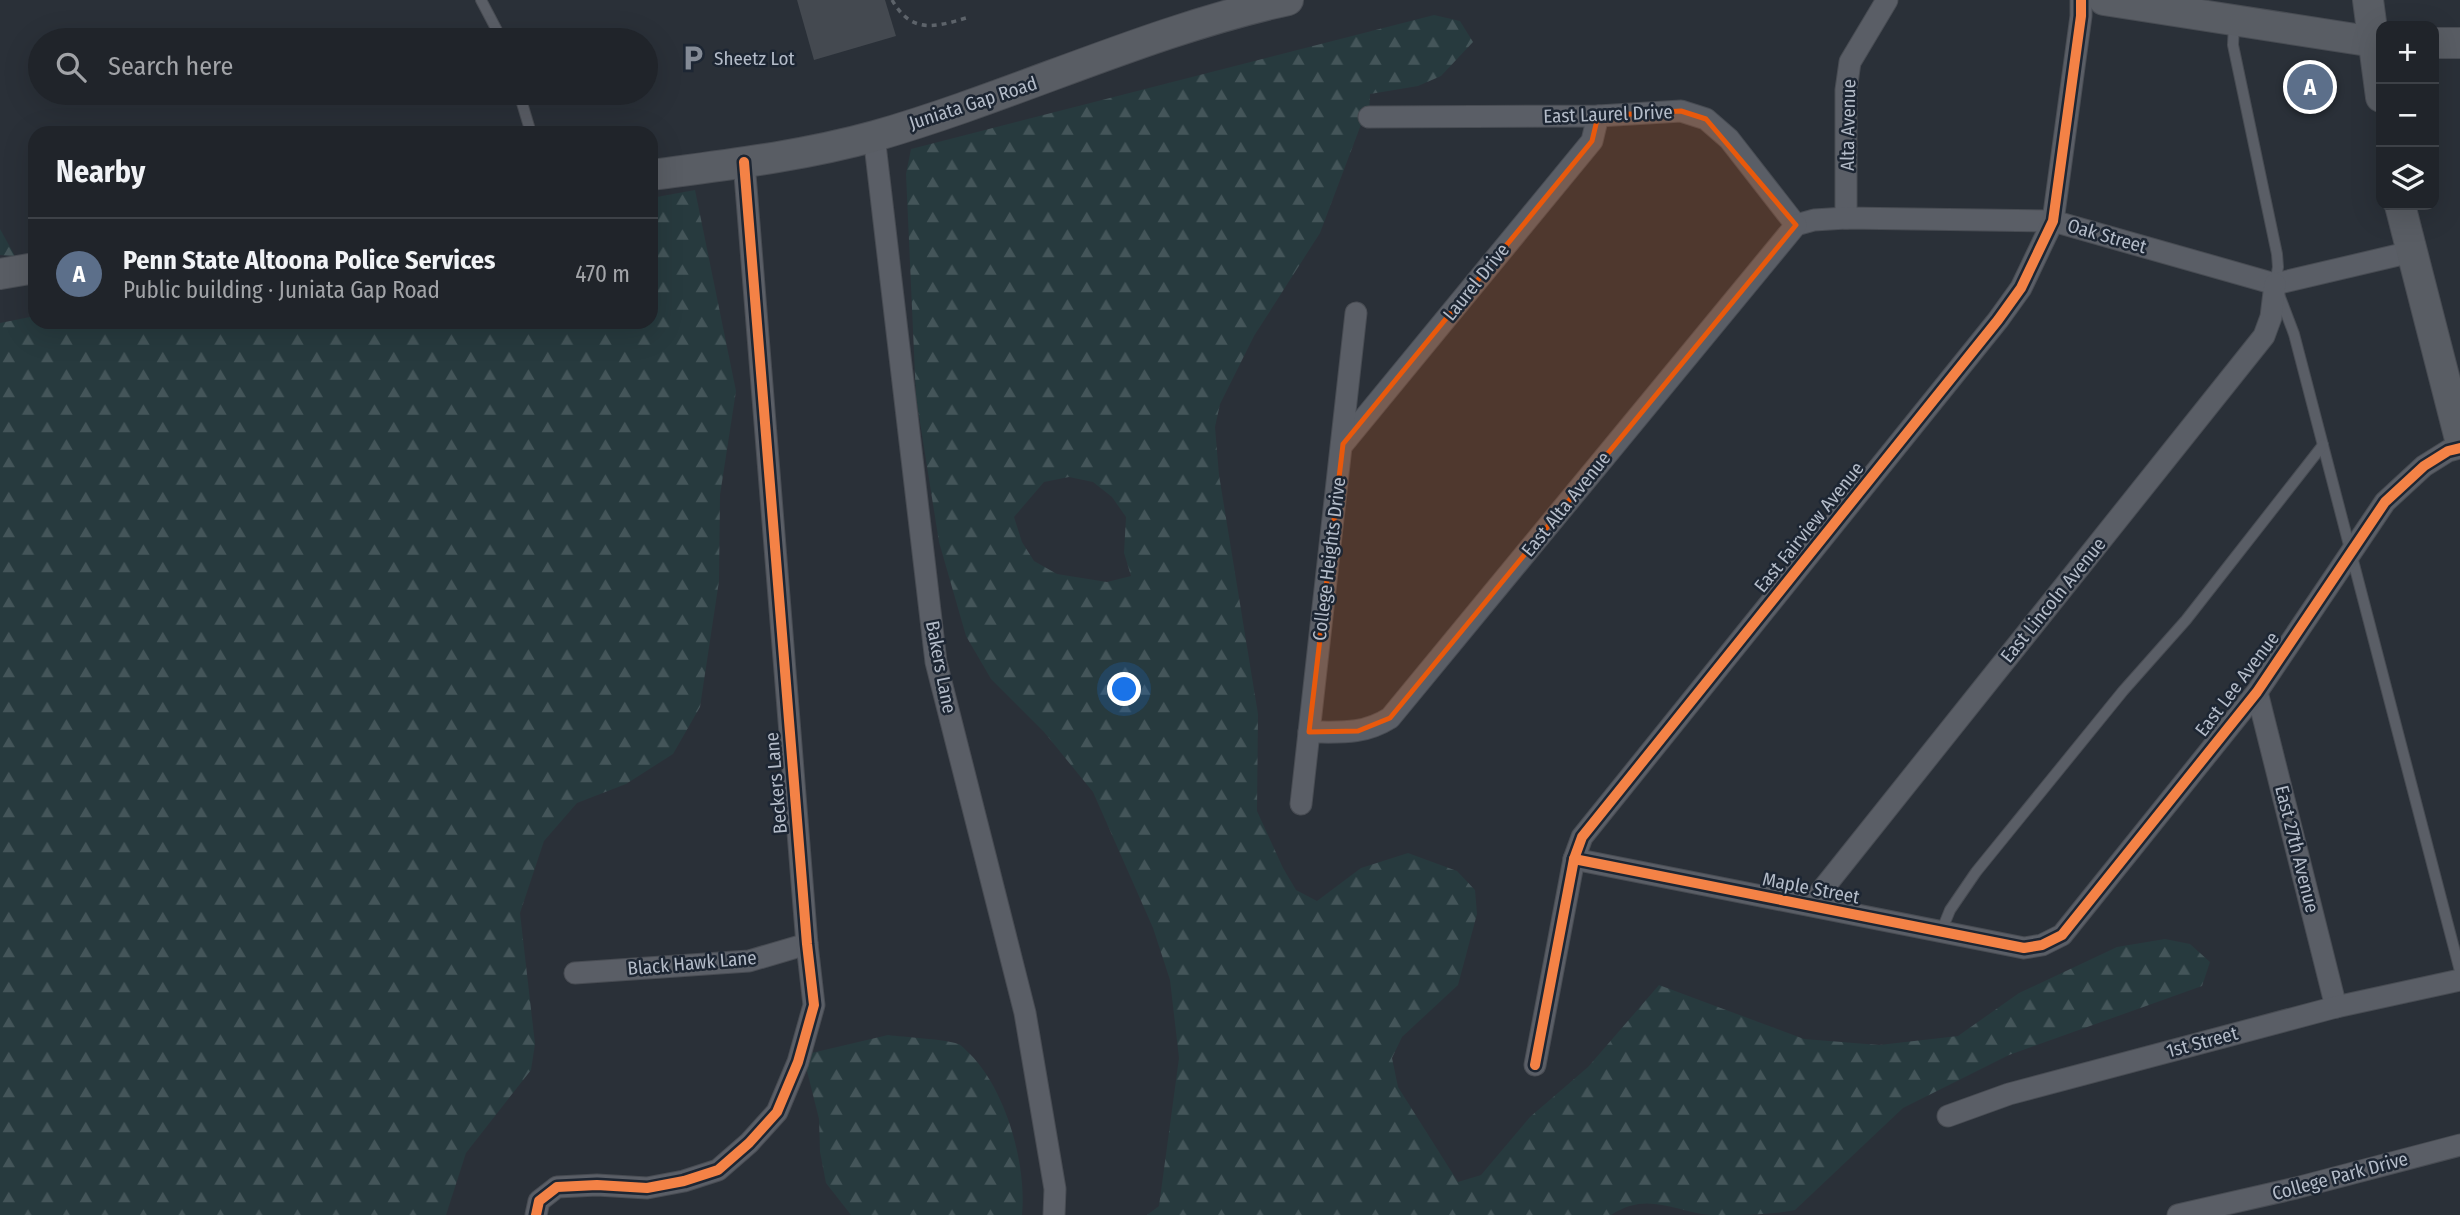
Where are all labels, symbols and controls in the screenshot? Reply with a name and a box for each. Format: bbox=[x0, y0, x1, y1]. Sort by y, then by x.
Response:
map controls bbox=[2376, 21, 2439, 210]
button: + bbox=[2376, 21, 2439, 84]
search box bbox=[28, 28, 658, 105]
parking icon: Sheetz Lot bbox=[678, 43, 708, 73]
place label: Sheetz Lot bbox=[714, 47, 795, 70]
icon: search bbox=[52, 48, 90, 86]
text: Search here bbox=[108, 51, 233, 82]
pin: A bbox=[2287, 61, 2333, 113]
street label: Juniata Gap Road bbox=[906, 71, 1040, 135]
street label: Alta Avenue bbox=[1836, 79, 1860, 171]
button: − bbox=[2376, 84, 2439, 147]
street label: East Laurel Drive bbox=[1543, 100, 1673, 128]
button: layers bbox=[2376, 147, 2439, 210]
text: Nearby bbox=[56, 154, 145, 190]
street label: Oak Street bbox=[2065, 214, 2150, 258]
street label: Laurel Drive bbox=[1438, 239, 1514, 325]
text: Penn State Altoona Police Services bbox=[123, 245, 495, 276]
text: A bbox=[73, 260, 85, 288]
text: 470 m bbox=[575, 260, 630, 288]
text: Public building · Juniata Gap Road bbox=[123, 276, 440, 304]
street label: East Alta Avenue bbox=[1517, 447, 1615, 561]
street label: East Fairview Avenue bbox=[1749, 457, 1869, 597]
street label: College Heights Drive bbox=[1308, 476, 1350, 642]
street label: East Lincoln Avenue bbox=[1996, 533, 2110, 667]
street label: Bakers Lane bbox=[921, 619, 961, 715]
street label: East Lee Avenue bbox=[2190, 627, 2284, 741]
your location bbox=[1107, 672, 1141, 706]
street label: Beckers Lane bbox=[760, 731, 792, 835]
street label: East 27th Avenue bbox=[2270, 783, 2324, 915]
street label: Maple Street bbox=[1760, 867, 1862, 909]
street label: Black Hawk Lane bbox=[626, 946, 758, 980]
street label: 1st Street bbox=[2164, 1021, 2241, 1063]
street label: College Park Drive bbox=[2270, 1147, 2410, 1205]

